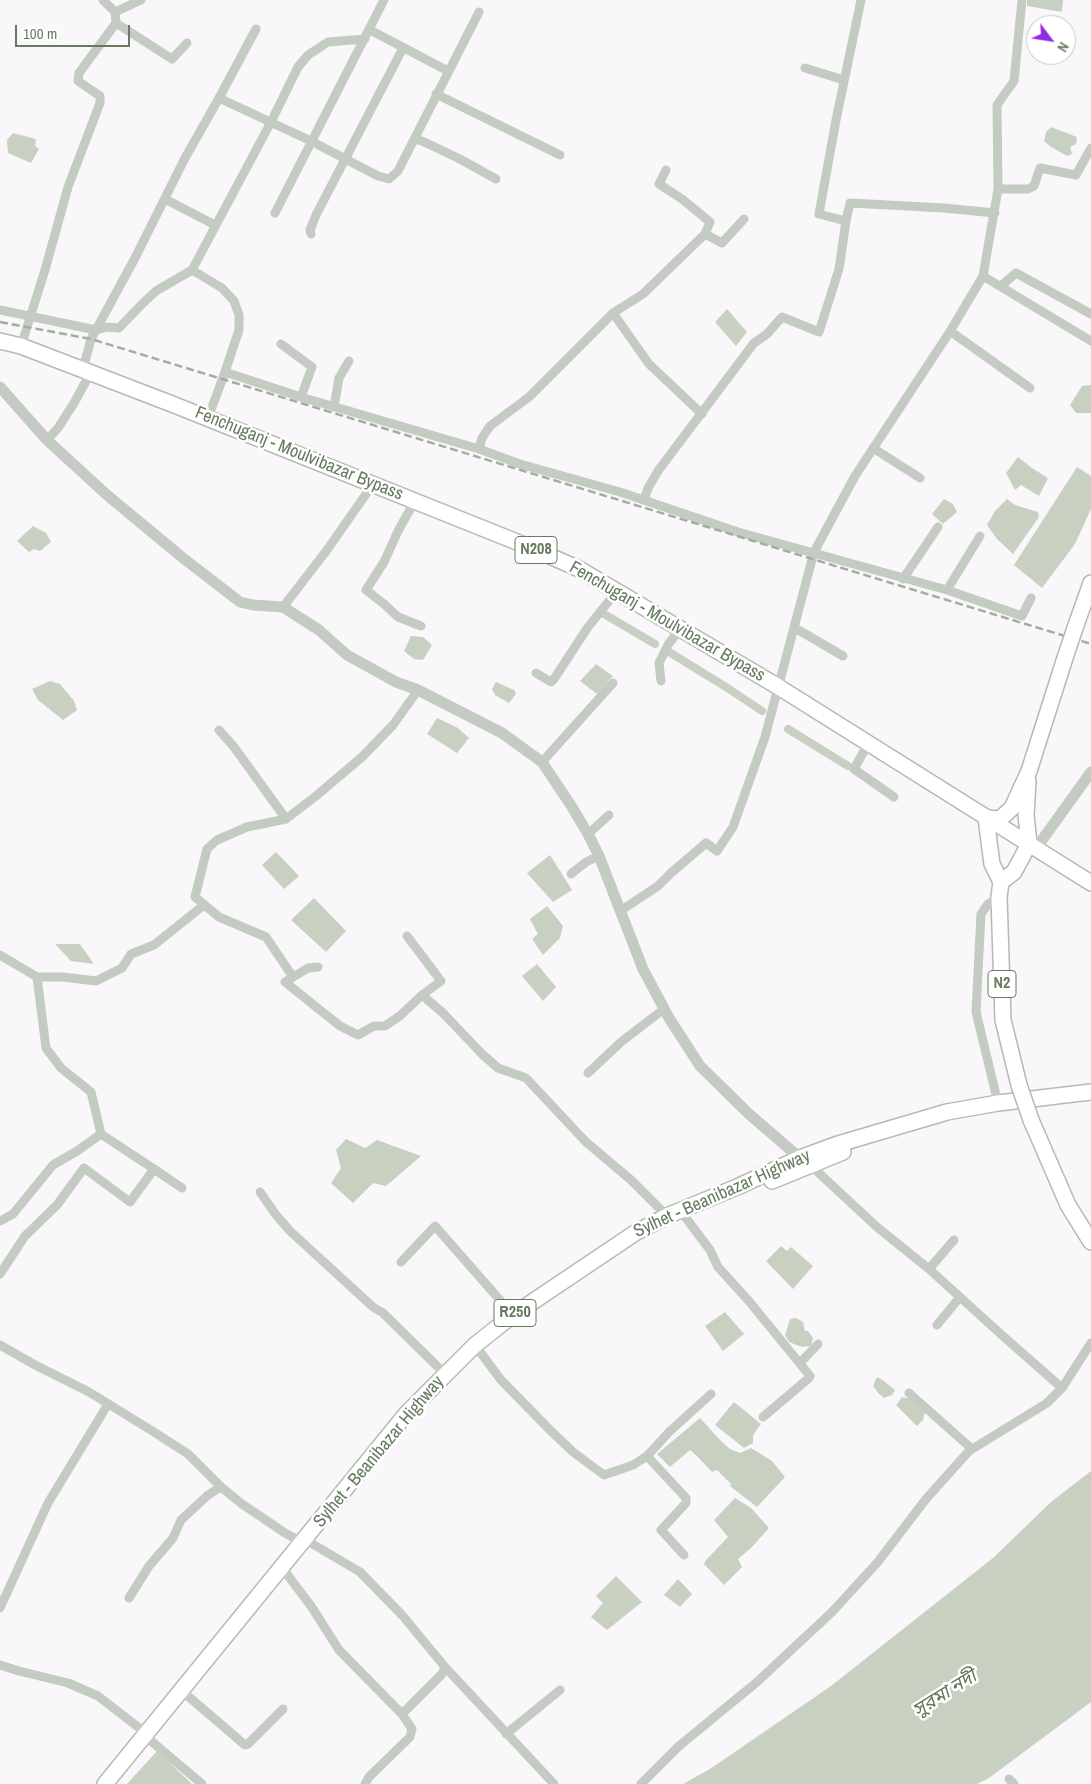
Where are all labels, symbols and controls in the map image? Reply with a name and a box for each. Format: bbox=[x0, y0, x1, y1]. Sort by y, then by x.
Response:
scale bar bbox=[18, 15, 132, 47]
north arrow bbox=[1026, 15, 1076, 65]
text: 100 m bbox=[23, 23, 57, 44]
text: N bbox=[1053, 39, 1073, 55]
street label: Fenchuganj - Moulvibazar Bypass bbox=[192, 402, 406, 506]
road number: N208 bbox=[515, 536, 557, 564]
street label: Fenchuganj - Moulvibazar Bypass bbox=[565, 557, 769, 687]
road number: N2 bbox=[988, 971, 1016, 998]
street label: Sylhet - Beanibazar Highway bbox=[630, 1145, 814, 1243]
road number: R250 bbox=[494, 1300, 536, 1326]
street label: Sylhet - Beanibazar Highway bbox=[309, 1372, 449, 1532]
water label: সুরমা নদী bbox=[909, 1665, 981, 1723]

